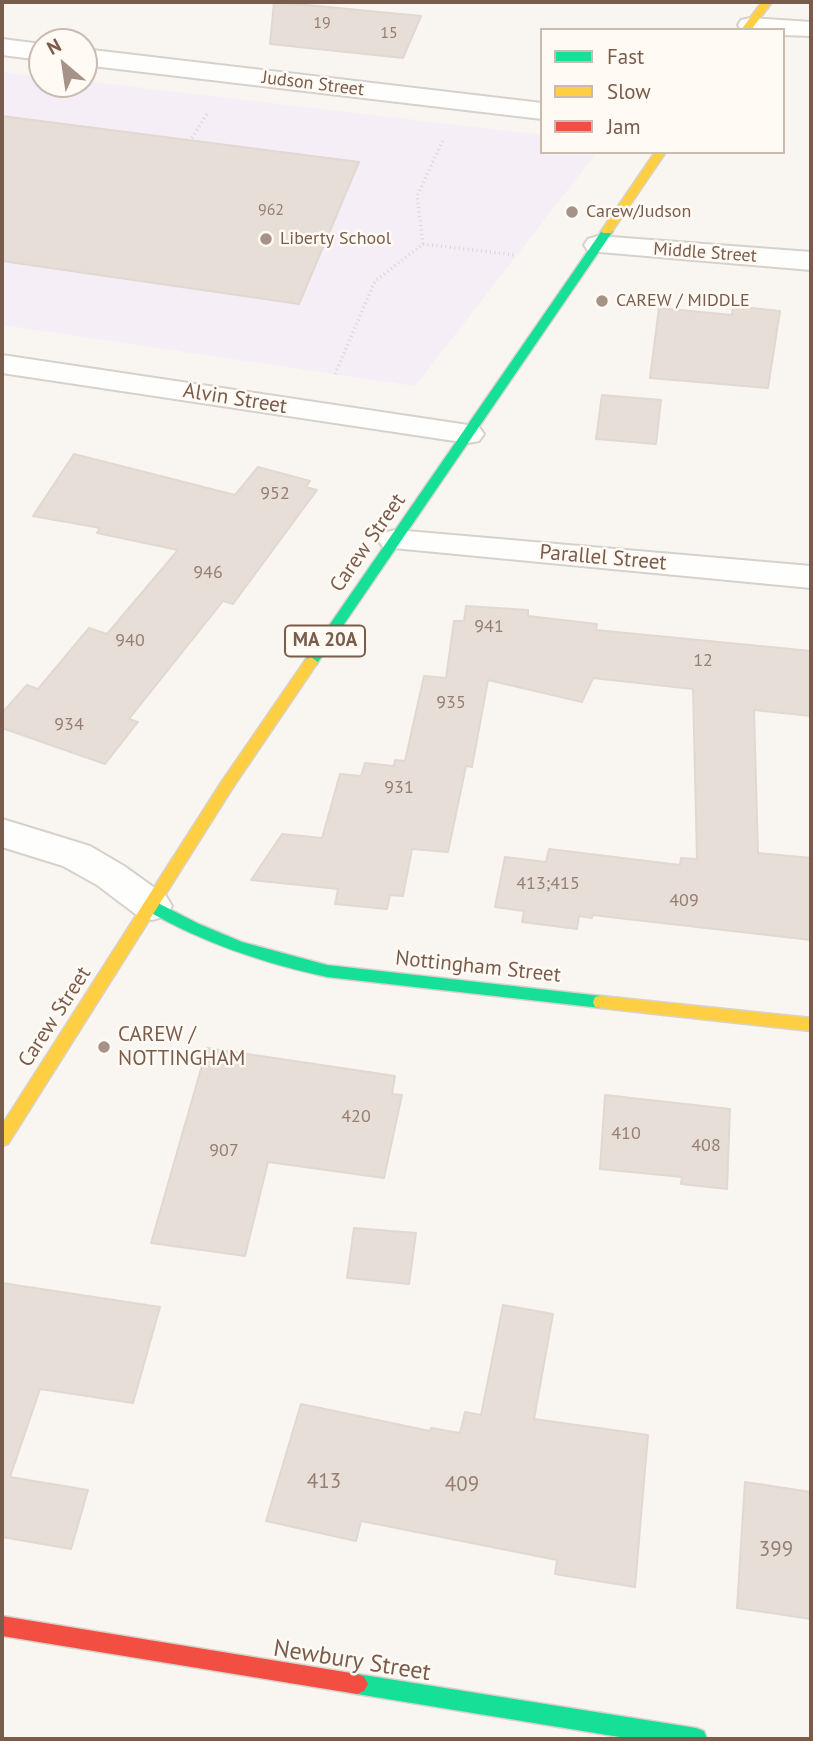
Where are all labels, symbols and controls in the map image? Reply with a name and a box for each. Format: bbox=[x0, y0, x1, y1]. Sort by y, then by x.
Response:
house number: 19 bbox=[313, 13, 331, 33]
house number: 15 bbox=[380, 23, 398, 43]
north arrow bbox=[28, 28, 98, 98]
legend bbox=[540, 28, 785, 154]
text: N bbox=[43, 33, 65, 60]
text: Fast bbox=[607, 43, 644, 70]
street label: Judson Street bbox=[261, 67, 365, 101]
text: Slow bbox=[607, 78, 651, 105]
text: Jam bbox=[607, 113, 641, 140]
house number: 962 bbox=[258, 200, 284, 220]
place label: Carew/Judson bbox=[586, 201, 691, 223]
marker: Carew/Judson bbox=[564, 204, 580, 220]
place label: Liberty School bbox=[280, 228, 391, 250]
marker: Liberty School bbox=[258, 231, 274, 247]
street label: Middle Street bbox=[653, 239, 757, 267]
place label: CAREW / MIDDLE bbox=[616, 290, 750, 312]
marker: CAREW / MIDDLE bbox=[594, 293, 610, 309]
street label: Alvin Street bbox=[181, 378, 289, 420]
house number: 952 bbox=[260, 483, 290, 505]
street label: Carew Street bbox=[325, 489, 411, 597]
street label: Parallel Street bbox=[539, 540, 667, 576]
house number: 946 bbox=[193, 562, 223, 584]
house number: 941 bbox=[474, 616, 504, 638]
road number: MA 20A bbox=[285, 626, 365, 656]
house number: 940 bbox=[115, 630, 145, 652]
house number: 12 bbox=[693, 650, 713, 672]
house number: 935 bbox=[436, 692, 466, 714]
house number: 934 bbox=[54, 714, 84, 736]
house number: 931 bbox=[384, 777, 414, 799]
house number: 413;415 bbox=[516, 873, 580, 895]
house number: 409 bbox=[669, 890, 699, 912]
street label: Nottingham Street bbox=[394, 946, 562, 988]
street label: Carew Street bbox=[13, 962, 97, 1072]
place label: CAREW / NOTTINGHAM bbox=[118, 1022, 245, 1072]
marker: CAREW / NOTTINGHAM bbox=[96, 1039, 112, 1055]
house number: 420 bbox=[341, 1106, 371, 1128]
house number: 410 bbox=[611, 1123, 641, 1145]
house number: 408 bbox=[691, 1135, 721, 1157]
house number: 907 bbox=[209, 1140, 239, 1162]
house number: 413 bbox=[307, 1469, 341, 1495]
house number: 409 bbox=[445, 1472, 479, 1498]
house number: 399 bbox=[759, 1537, 793, 1563]
street label: Newbury Street bbox=[271, 1634, 433, 1688]

